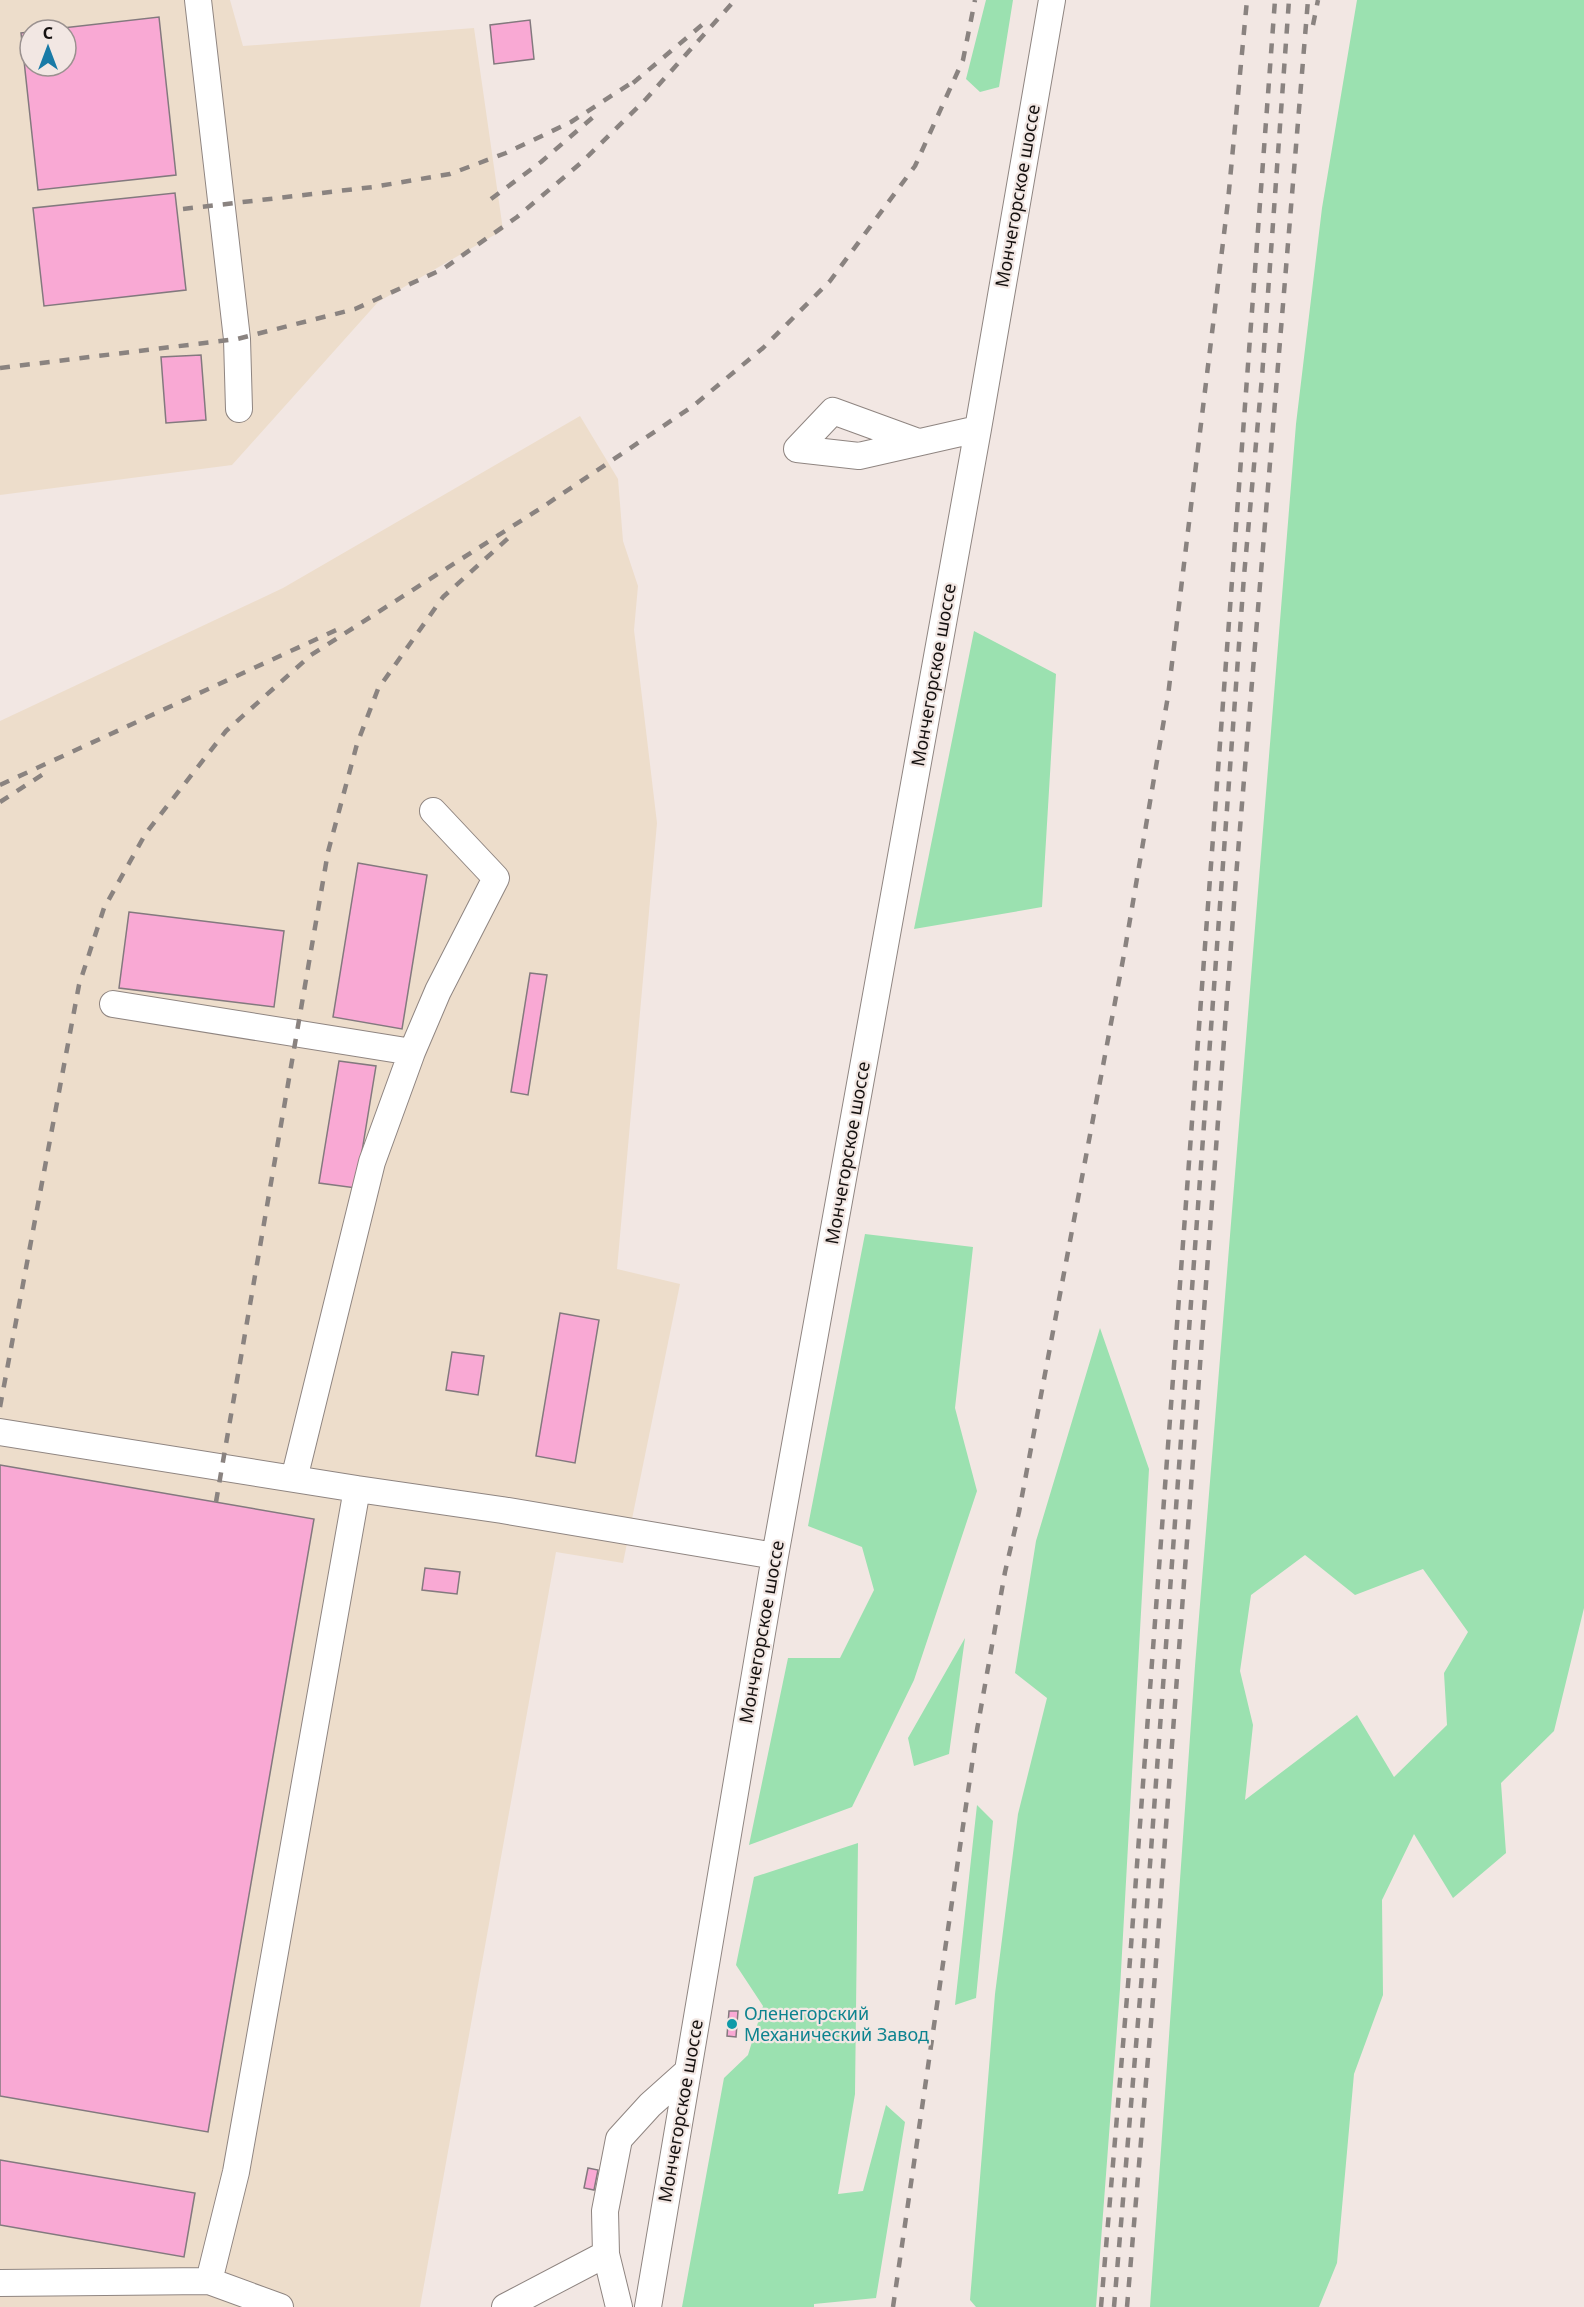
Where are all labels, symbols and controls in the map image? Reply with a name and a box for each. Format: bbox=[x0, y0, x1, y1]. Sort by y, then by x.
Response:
north arrow bbox=[18, 18, 78, 78]
text: С bbox=[43, 22, 53, 44]
street label: Мончегорское шоссе bbox=[989, 102, 1045, 289]
street label: Мончегорское шоссе bbox=[905, 581, 961, 768]
street label: Мончегорское шоссе bbox=[819, 1059, 875, 1246]
street label: Мончегорское шоссе bbox=[733, 1538, 789, 1725]
place label: Оленегорский Механический Завод bbox=[744, 2001, 929, 2046]
street label: Мончегорское шоссе bbox=[652, 2017, 708, 2204]
marker: Оленегорский Механический Завод bbox=[725, 2017, 739, 2031]

